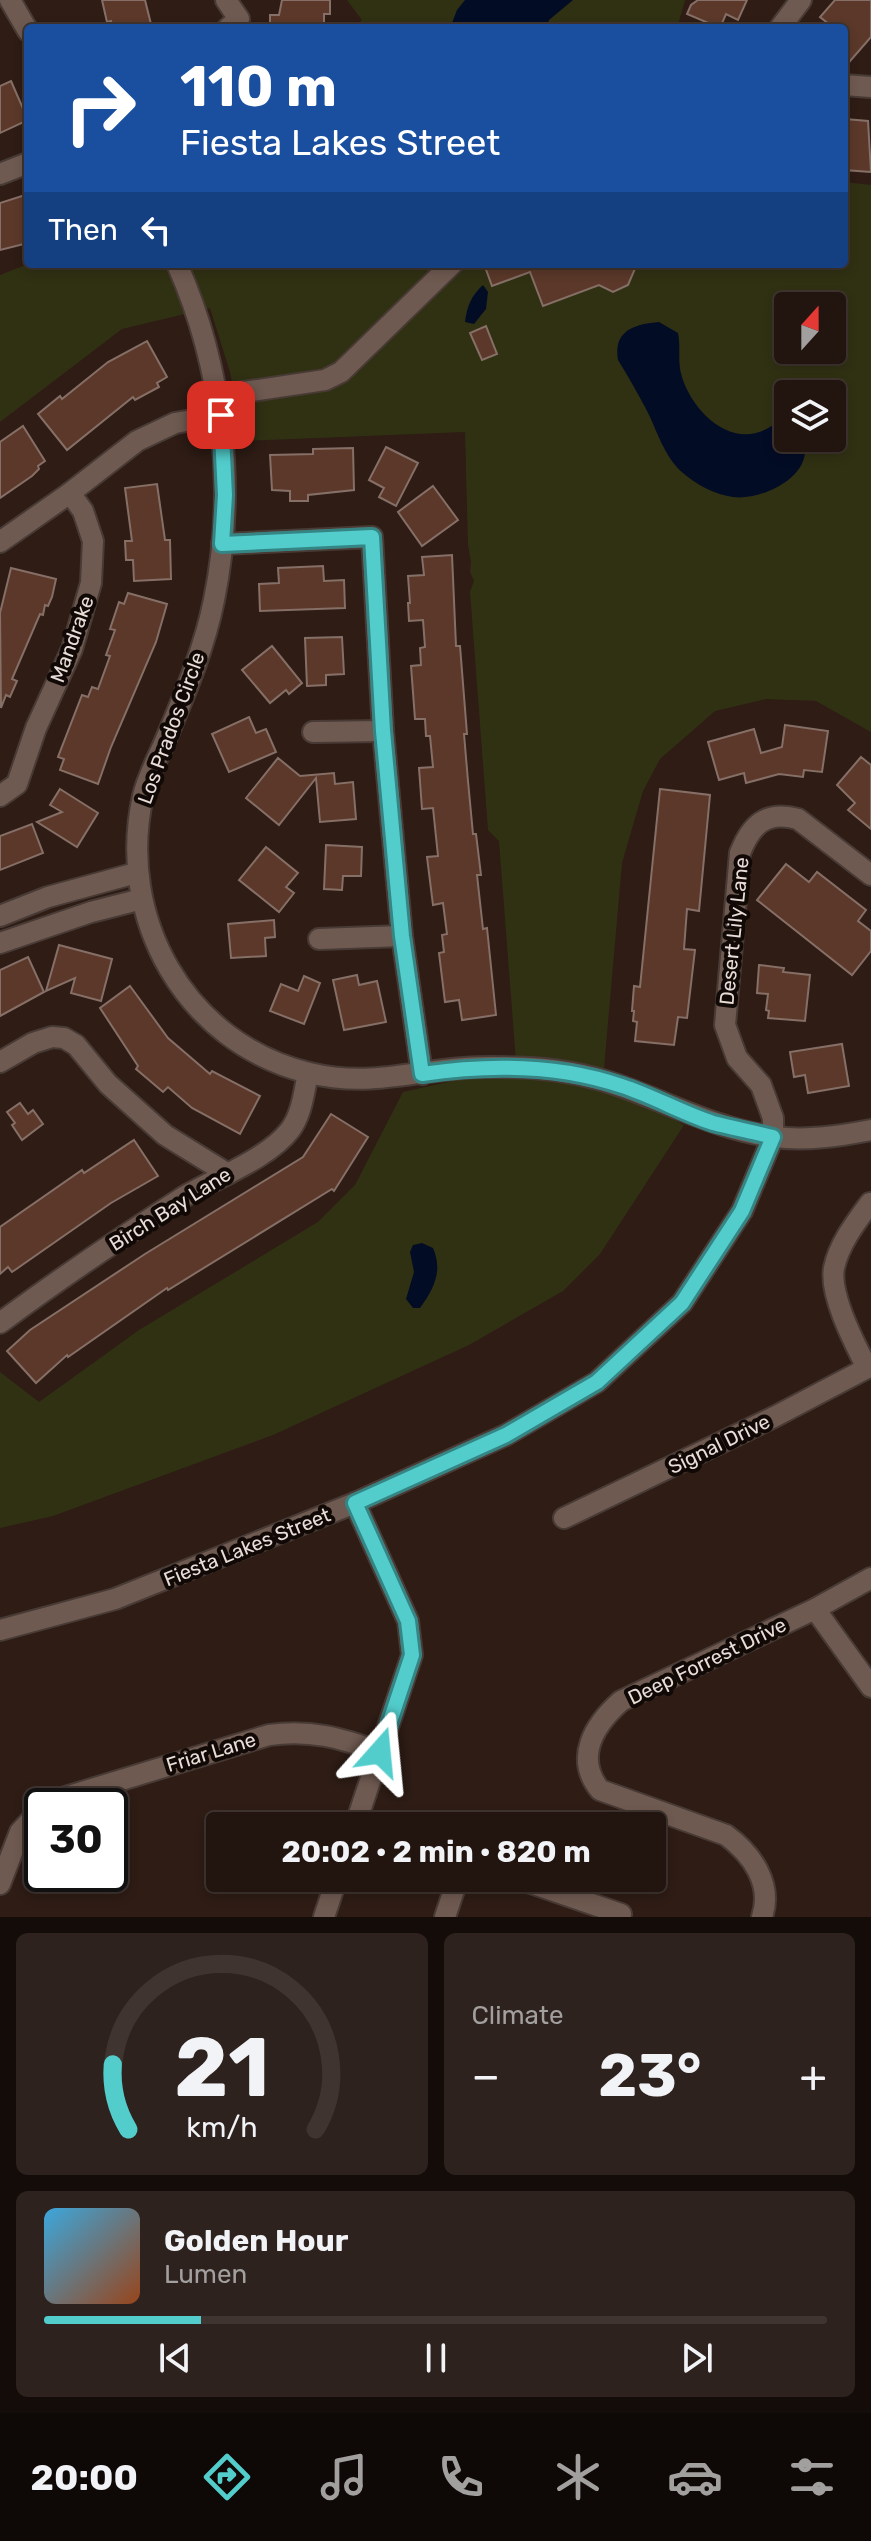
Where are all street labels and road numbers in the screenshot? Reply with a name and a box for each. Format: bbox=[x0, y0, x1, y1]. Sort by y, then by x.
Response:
street label: Mandrake bbox=[45, 592, 99, 686]
street label: Los Prados Circle bbox=[132, 649, 210, 807]
street label: Desert Lily Lane bbox=[714, 856, 754, 1006]
street label: Birch Bay Lane bbox=[105, 1162, 235, 1256]
street label: Signal Drive bbox=[664, 1409, 774, 1479]
street label: Fiesta Lakes Street bbox=[160, 1502, 334, 1591]
street label: Deep Forrest Drive bbox=[624, 1612, 790, 1710]
street label: Friar Lane bbox=[163, 1727, 259, 1777]

